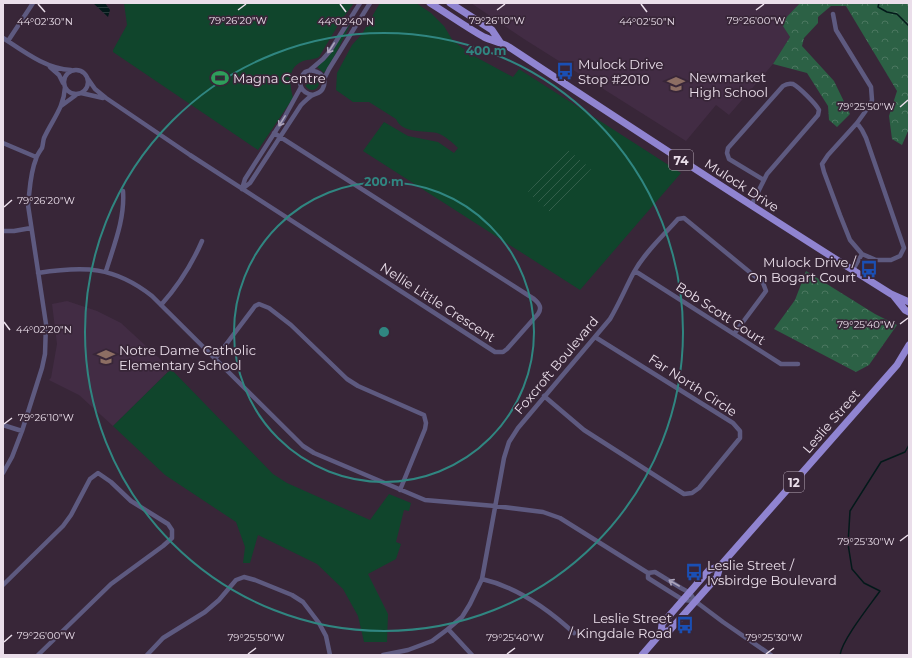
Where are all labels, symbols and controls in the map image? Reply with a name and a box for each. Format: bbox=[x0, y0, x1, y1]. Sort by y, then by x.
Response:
text: 79°26'20"W bbox=[209, 14, 267, 27]
text: 79°26'10"W bbox=[469, 14, 525, 27]
text: 79°26'00"W bbox=[727, 14, 785, 27]
text: 44°02'30"N bbox=[17, 15, 73, 28]
text: 44°02'40"N bbox=[318, 15, 374, 28]
text: 44°02'50"N bbox=[619, 15, 675, 28]
one-way arrow bbox=[327, 42, 335, 53]
text: 400 m bbox=[466, 43, 506, 58]
place label: Mulock Drive Stop #2010 bbox=[578, 56, 663, 87]
bus stop icon: Mulock Drive Stop #2010 bbox=[555, 61, 575, 81]
sports icon: Magna Centre bbox=[210, 68, 230, 88]
place label: Newmarket High School bbox=[689, 69, 768, 100]
place label: Magna Centre bbox=[233, 70, 326, 86]
school or university icon: Newmarket High School bbox=[666, 74, 686, 94]
text: 79°25'50"W bbox=[837, 100, 895, 113]
one-way arrow bbox=[277, 115, 285, 127]
road number: 74 bbox=[669, 150, 693, 170]
street label: Mulock Drive bbox=[702, 155, 782, 215]
text: 200 m bbox=[364, 174, 404, 189]
text: 79°26'20"W bbox=[17, 194, 75, 207]
place label: Mulock Drive / On Bogart Court bbox=[748, 254, 857, 285]
street label: Nellie Little Crescent bbox=[377, 259, 499, 345]
bus stop icon: Mulock Drive / On Bogart Court bbox=[859, 259, 879, 279]
street label: Bob Scott Court bbox=[673, 278, 769, 348]
street label: Foxcroft Boulevard bbox=[511, 313, 601, 417]
text: 79°25'40"W bbox=[837, 318, 895, 331]
text: 44°02'20"N bbox=[16, 323, 72, 336]
centre of rings bbox=[377, 325, 391, 339]
place label: Notre Dame Catholic Elementary School bbox=[119, 342, 256, 373]
school or university icon: Notre Dame Catholic Elementary School bbox=[96, 347, 116, 367]
street label: Far North Circle bbox=[646, 350, 740, 420]
street label: Leslie Street bbox=[799, 386, 863, 456]
text: 79°26'10"W bbox=[18, 411, 74, 424]
road number: 12 bbox=[784, 472, 804, 492]
text: 79°25'30"W bbox=[837, 535, 895, 548]
place label: Leslie Street / Ivsbirdge Boulevard bbox=[707, 557, 837, 588]
bus stop icon: Leslie Street / Ivsbirdge Boulevard bbox=[684, 562, 704, 582]
one-way arrow bbox=[668, 579, 680, 587]
place label: Leslie Street / Kingdale Road bbox=[568, 610, 672, 641]
bus stop icon: Leslie Street / Kingdale Road bbox=[675, 615, 695, 635]
text: 79°26'00"W bbox=[17, 629, 75, 642]
text: 79°25'50"W bbox=[227, 631, 285, 644]
text: 79°25'40"W bbox=[486, 631, 544, 644]
text: 79°25'30"W bbox=[745, 631, 803, 644]

